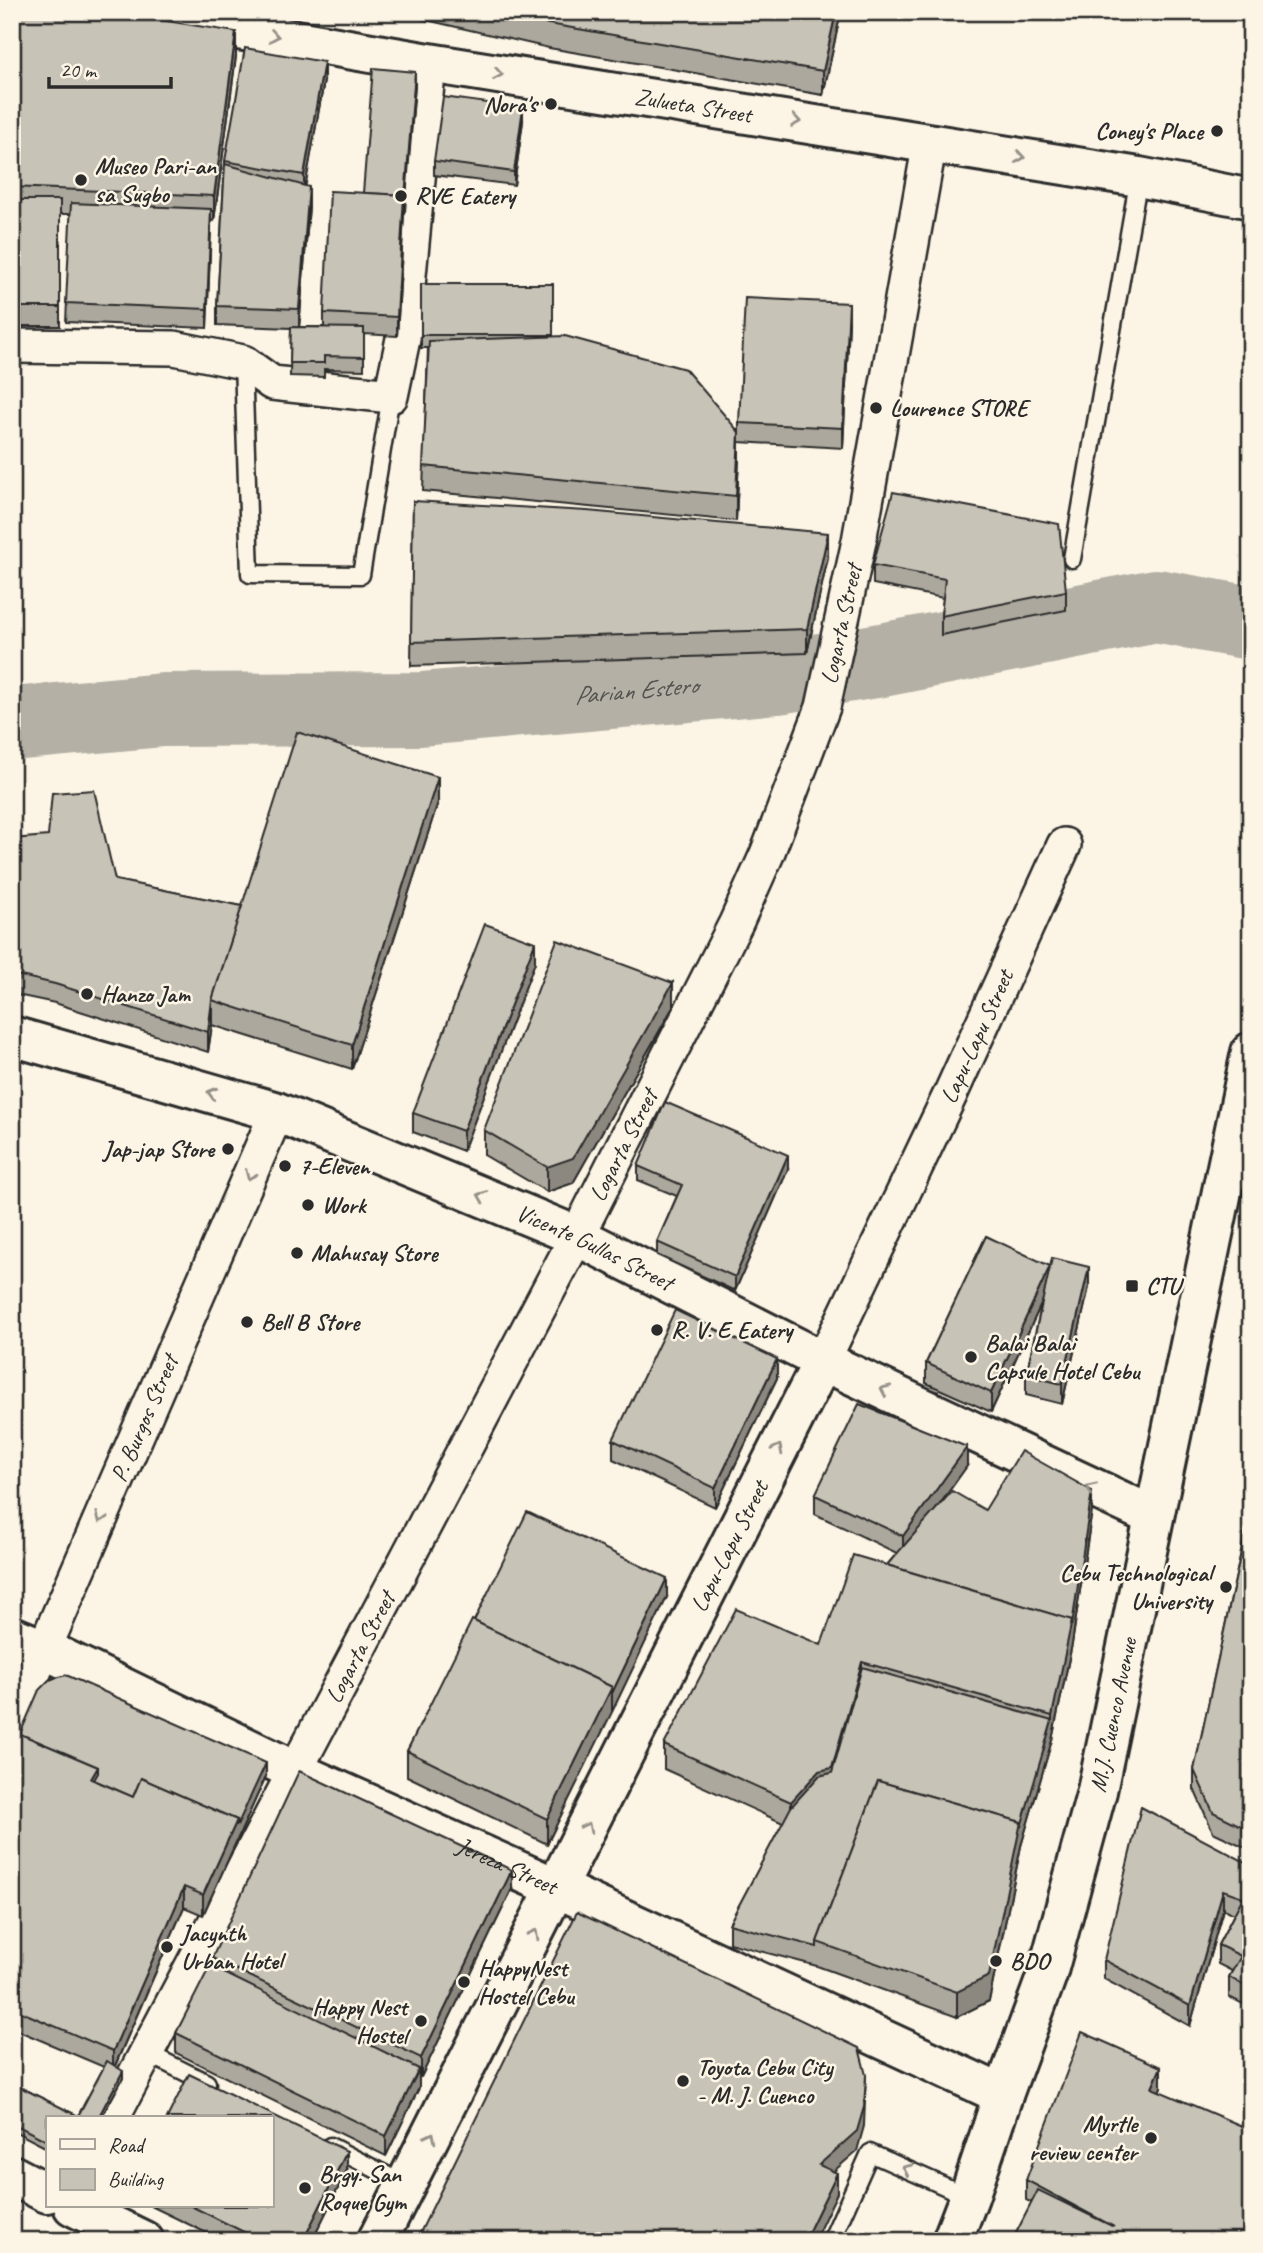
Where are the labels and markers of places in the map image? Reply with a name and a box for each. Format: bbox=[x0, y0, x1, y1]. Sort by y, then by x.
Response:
place label: Nora's bbox=[484, 89, 540, 119]
marker: Nora's bbox=[543, 96, 559, 112]
place label: Coney's Place bbox=[1095, 116, 1205, 146]
marker: Coney's Place bbox=[1209, 123, 1225, 139]
place label: Museo Pari-an sa Sugbo bbox=[95, 151, 217, 209]
marker: Museo Pari-an sa Sugbo bbox=[73, 172, 89, 188]
place label: RVE Eatery bbox=[415, 181, 518, 211]
marker: RVE Eatery bbox=[393, 188, 409, 204]
place label: Lourence STORE bbox=[890, 393, 1031, 423]
marker: Lourence STORE bbox=[868, 400, 884, 416]
place label: Hanzo Jam bbox=[101, 979, 191, 1009]
marker: Hanzo Jam bbox=[79, 986, 95, 1002]
place label: Jap-jap Store bbox=[101, 1134, 216, 1164]
marker: Jap-jap Store bbox=[220, 1141, 236, 1157]
place label: 7-Eleven bbox=[299, 1151, 372, 1181]
marker: 7-Eleven bbox=[277, 1158, 293, 1174]
place label: Work bbox=[322, 1190, 368, 1220]
marker: Work bbox=[300, 1197, 316, 1213]
place label: Mahusay Store bbox=[311, 1238, 440, 1268]
marker: Mahusay Store bbox=[289, 1245, 305, 1261]
place label: CTU bbox=[1146, 1271, 1185, 1301]
marker: CTU bbox=[1124, 1278, 1140, 1294]
place label: Bell B Store bbox=[261, 1307, 361, 1337]
marker: Bell B Store bbox=[239, 1314, 255, 1330]
place label: R. V. E Eatery bbox=[671, 1315, 795, 1345]
marker: R. V. E Eatery bbox=[649, 1322, 665, 1338]
place label: Balai Balai Capsule Hotel Cebu bbox=[985, 1328, 1142, 1386]
marker: Balai Balai Capsule Hotel Cebu bbox=[963, 1349, 979, 1365]
place label: Cebu Technological University bbox=[1060, 1558, 1217, 1616]
marker: Cebu Technological University bbox=[1218, 1579, 1234, 1595]
place label: Jacynth Urban Hotel bbox=[179, 1918, 287, 1976]
marker: Jacynth Urban Hotel bbox=[159, 1939, 175, 1955]
place label: BDO bbox=[1010, 1946, 1052, 1976]
place label: HappyNest Hostel Cebu bbox=[478, 1953, 576, 2011]
marker: BDO bbox=[988, 1953, 1004, 1969]
marker: HappyNest Hostel Cebu bbox=[456, 1974, 472, 1990]
place label: Happy Nest Hostel bbox=[312, 1992, 412, 2050]
marker: Happy Nest Hostel bbox=[413, 2013, 429, 2029]
place label: Toyota Cebu City - M. J. Cuenco bbox=[697, 2052, 834, 2110]
marker: Toyota Cebu City - M. J. Cuenco bbox=[675, 2073, 691, 2089]
place label: Myrtle review center bbox=[1029, 2109, 1139, 2167]
marker: Myrtle review center bbox=[1143, 2130, 1159, 2146]
place label: Brgy. San Roque Gym bbox=[319, 2159, 408, 2217]
marker: Brgy. San Roque Gym bbox=[297, 2180, 313, 2196]

